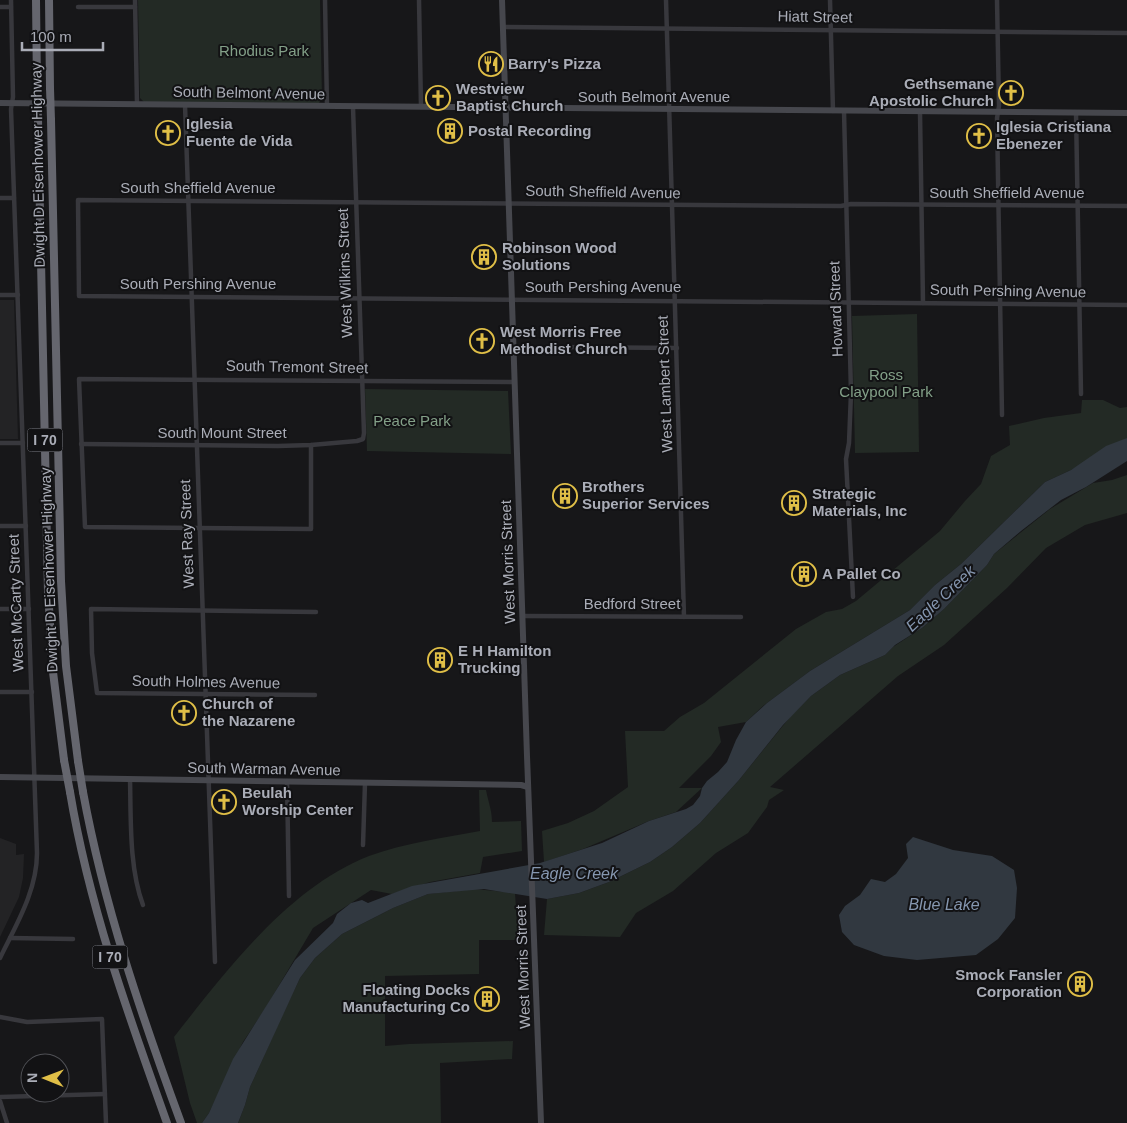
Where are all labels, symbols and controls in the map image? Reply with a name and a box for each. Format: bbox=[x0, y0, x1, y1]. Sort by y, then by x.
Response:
street label: Hiatt Street bbox=[777, 7, 853, 26]
scale bar bbox=[22, 20, 104, 52]
text: 100 m bbox=[30, 28, 72, 45]
park label: Rhodius Park bbox=[219, 42, 310, 59]
restaurant icon: Barry's Pizza bbox=[478, 51, 504, 77]
place label: Barry's Pizza bbox=[508, 55, 601, 72]
street label: Dwight D Eisenhower Highway bbox=[27, 62, 48, 268]
place label: Gethsemane Apostolic Church bbox=[869, 75, 994, 109]
place label: Westview Baptist Church bbox=[456, 80, 564, 114]
church icon: Gethsemane Apostolic Church bbox=[998, 80, 1024, 106]
street label: South Belmont Avenue bbox=[173, 83, 325, 102]
church icon: Westview Baptist Church bbox=[425, 85, 451, 111]
street label: South Belmont Avenue bbox=[578, 88, 730, 105]
place label: Iglesia Fuente de Vida bbox=[186, 115, 293, 149]
building icon: Postal Recording bbox=[437, 118, 463, 144]
place label: Iglesia Cristiana Ebenezer bbox=[996, 118, 1112, 152]
church icon: Iglesia Fuente de Vida bbox=[155, 120, 181, 146]
place label: Postal Recording bbox=[468, 122, 591, 139]
church icon: Iglesia Cristiana Ebenezer bbox=[966, 123, 992, 149]
street label: South Sheffield Avenue bbox=[120, 179, 276, 196]
street label: South Sheffield Avenue bbox=[525, 182, 681, 201]
street label: South Sheffield Avenue bbox=[929, 184, 1085, 201]
street label: West Wilkins Street bbox=[334, 207, 355, 338]
place label: Robinson Wood Solutions bbox=[502, 239, 617, 273]
building icon: Robinson Wood Solutions bbox=[471, 244, 497, 270]
street label: Howard Street bbox=[825, 260, 846, 357]
street label: South Pershing Avenue bbox=[120, 275, 276, 292]
street label: South Pershing Avenue bbox=[525, 278, 681, 295]
street label: South Pershing Avenue bbox=[930, 281, 1086, 300]
street label: West Lambert Street bbox=[654, 314, 675, 453]
place label: West Morris Free Methodist Church bbox=[500, 323, 628, 357]
church icon: West Morris Free Methodist Church bbox=[469, 328, 495, 354]
street label: South Tremont Street bbox=[226, 357, 369, 376]
park label: Ross Claypool Park bbox=[839, 366, 933, 400]
park label: Peace Park bbox=[373, 412, 451, 429]
street label: South Mount Street bbox=[157, 424, 287, 441]
road number: I 70 bbox=[28, 428, 62, 452]
street label: Dwight D Eisenhower Highway bbox=[36, 467, 61, 673]
street label: West Ray Street bbox=[176, 478, 197, 589]
place label: Brothers Superior Services bbox=[582, 478, 710, 512]
building icon: Brothers Superior Services bbox=[552, 483, 578, 509]
place label: Strategic Materials, Inc bbox=[812, 485, 907, 519]
building icon: Strategic Materials, Inc bbox=[781, 490, 807, 516]
street label: West Morris Street bbox=[497, 499, 518, 624]
street label: West McCarty Street bbox=[5, 533, 26, 672]
building icon: A Pallet Co bbox=[791, 561, 817, 587]
water label: Eagle Creek bbox=[902, 561, 979, 635]
place label: A Pallet Co bbox=[822, 565, 901, 582]
street label: Bedford Street bbox=[584, 595, 681, 612]
place label: E H Hamilton Trucking bbox=[458, 642, 551, 676]
building icon: E H Hamilton Trucking bbox=[427, 647, 453, 673]
street label: South Holmes Avenue bbox=[132, 672, 280, 691]
place label: Church of the Nazarene bbox=[202, 695, 295, 729]
church icon: Church of the Nazarene bbox=[171, 700, 197, 726]
street label: South Warman Avenue bbox=[187, 759, 341, 778]
place label: Beulah Worship Center bbox=[242, 784, 354, 818]
church icon: Beulah Worship Center bbox=[211, 789, 237, 815]
water label: Eagle Creek bbox=[530, 865, 619, 882]
water label: Blue Lake bbox=[908, 896, 980, 913]
street label: West Morris Street bbox=[512, 904, 533, 1029]
road number: I 70 bbox=[92, 946, 128, 969]
place label: Smock Fansler Corporation bbox=[955, 966, 1062, 1000]
building icon: Smock Fansler Corporation bbox=[1067, 971, 1093, 997]
place label: Floating Docks Manufacturing Co bbox=[343, 981, 470, 1015]
building icon: Floating Docks Manufacturing Co bbox=[474, 986, 500, 1012]
north arrow bbox=[20, 1053, 70, 1103]
text: N bbox=[24, 1073, 40, 1083]

